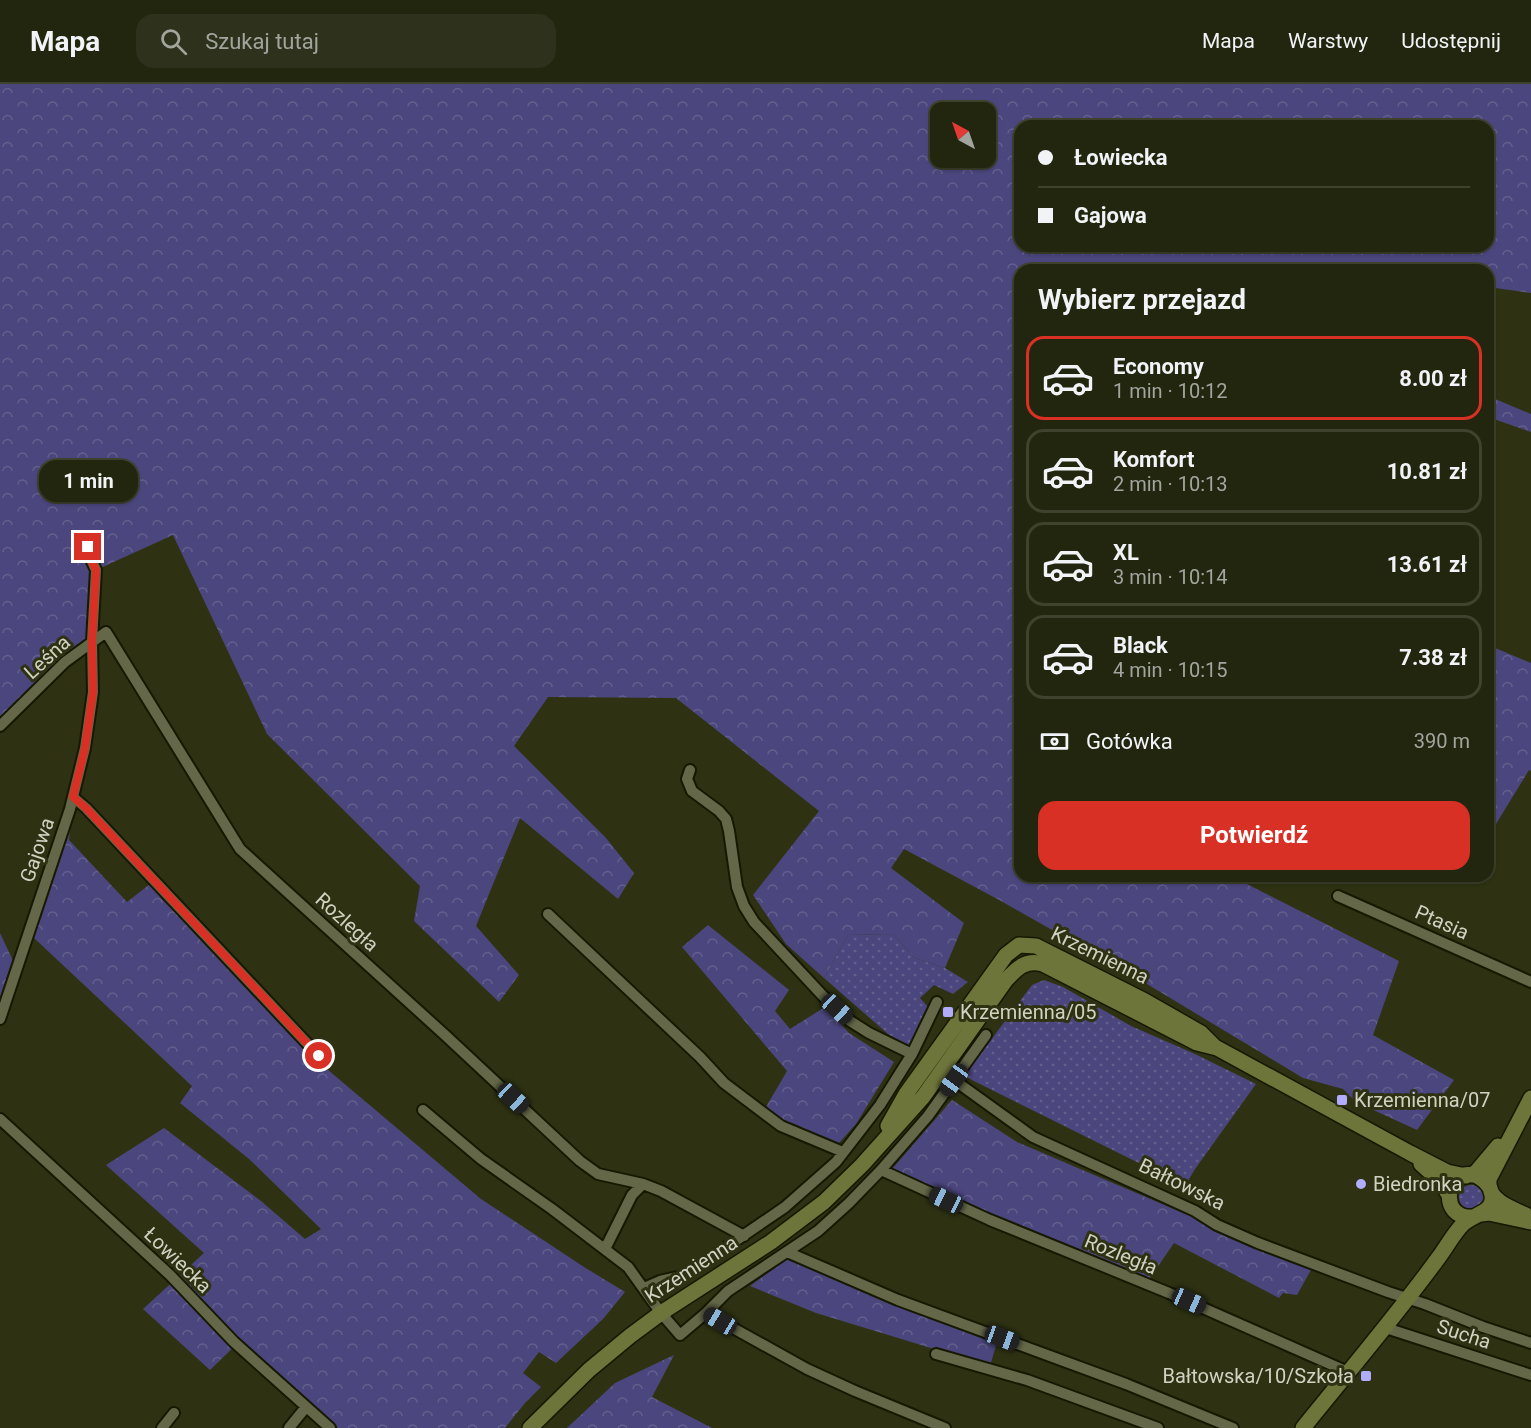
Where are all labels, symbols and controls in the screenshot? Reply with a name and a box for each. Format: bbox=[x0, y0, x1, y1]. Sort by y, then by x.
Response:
search box bbox=[136, 14, 556, 68]
text: Mapa bbox=[30, 25, 100, 58]
icon: search bbox=[157, 25, 190, 58]
text: Szukaj tutaj bbox=[205, 29, 319, 54]
text: Mapa bbox=[1202, 29, 1255, 53]
text: Warstwy bbox=[1288, 29, 1368, 53]
text: Udostępnij bbox=[1401, 29, 1501, 53]
north arrow bbox=[930, 102, 996, 168]
map controls bbox=[930, 102, 996, 168]
text: Łowiecka bbox=[1074, 145, 1168, 170]
text: Gajowa bbox=[1074, 203, 1147, 228]
text: Wybierz przejazd bbox=[1038, 284, 1246, 316]
icon: car bbox=[1041, 351, 1095, 405]
text: Economy bbox=[1113, 354, 1204, 379]
text: 8.00 zł bbox=[1399, 366, 1467, 391]
text: 1 min · 10:12 bbox=[1113, 379, 1228, 403]
icon: car bbox=[1041, 444, 1095, 498]
text: Komfort bbox=[1113, 447, 1195, 472]
text: 10.81 zł bbox=[1387, 459, 1467, 484]
callout: 1 min bbox=[38, 460, 138, 502]
text: 1 min bbox=[63, 469, 114, 493]
text: 2 min · 10:13 bbox=[1113, 472, 1228, 496]
route end bbox=[74, 533, 101, 560]
icon: car bbox=[1041, 537, 1095, 591]
text: XL bbox=[1113, 540, 1139, 565]
text: 13.61 zł bbox=[1387, 552, 1467, 577]
text: 3 min · 10:14 bbox=[1113, 565, 1228, 589]
street label: Leśna bbox=[19, 630, 75, 684]
icon: car bbox=[1041, 630, 1095, 684]
text: Black bbox=[1113, 633, 1168, 658]
text: 7.38 zł bbox=[1399, 645, 1467, 670]
text: 4 min · 10:15 bbox=[1113, 658, 1228, 682]
icon: cash bbox=[1038, 725, 1071, 758]
text: Gotówka bbox=[1086, 729, 1173, 754]
text: 390 m bbox=[1414, 729, 1470, 753]
button: Potwierdź bbox=[1038, 801, 1470, 870]
street label: Gajowa bbox=[15, 815, 59, 885]
street label: Rozległa bbox=[311, 887, 383, 957]
street label: Ptasia bbox=[1411, 900, 1473, 944]
street label: Krzemienna bbox=[1047, 921, 1153, 989]
car bbox=[818, 990, 856, 1028]
place label: Krzemienna/05 bbox=[960, 1000, 1096, 1024]
marker: Krzemienna/05 bbox=[941, 1005, 955, 1019]
route start bbox=[305, 1042, 332, 1069]
car bbox=[936, 1060, 972, 1100]
car bbox=[494, 1079, 532, 1117]
place label: Krzemienna/07 bbox=[1354, 1088, 1490, 1112]
marker: Krzemienna/07 bbox=[1335, 1093, 1349, 1107]
street label: Bałtowska bbox=[1135, 1153, 1229, 1215]
place label: Biedronka bbox=[1373, 1172, 1462, 1196]
marker: Biedronka bbox=[1354, 1177, 1368, 1191]
car bbox=[926, 1184, 966, 1216]
street label: Łowiecka bbox=[139, 1222, 217, 1298]
street label: Rozległa bbox=[1081, 1229, 1161, 1279]
street label: Krzemienna bbox=[640, 1230, 742, 1308]
car bbox=[1169, 1285, 1209, 1317]
car bbox=[700, 1304, 740, 1338]
street label: Sucha bbox=[1434, 1314, 1494, 1354]
car bbox=[982, 1323, 1022, 1353]
place label: Bałtowska/10/Szkoła bbox=[1163, 1364, 1354, 1388]
marker: Bałtowska/10/Szkoła bbox=[1359, 1369, 1373, 1383]

